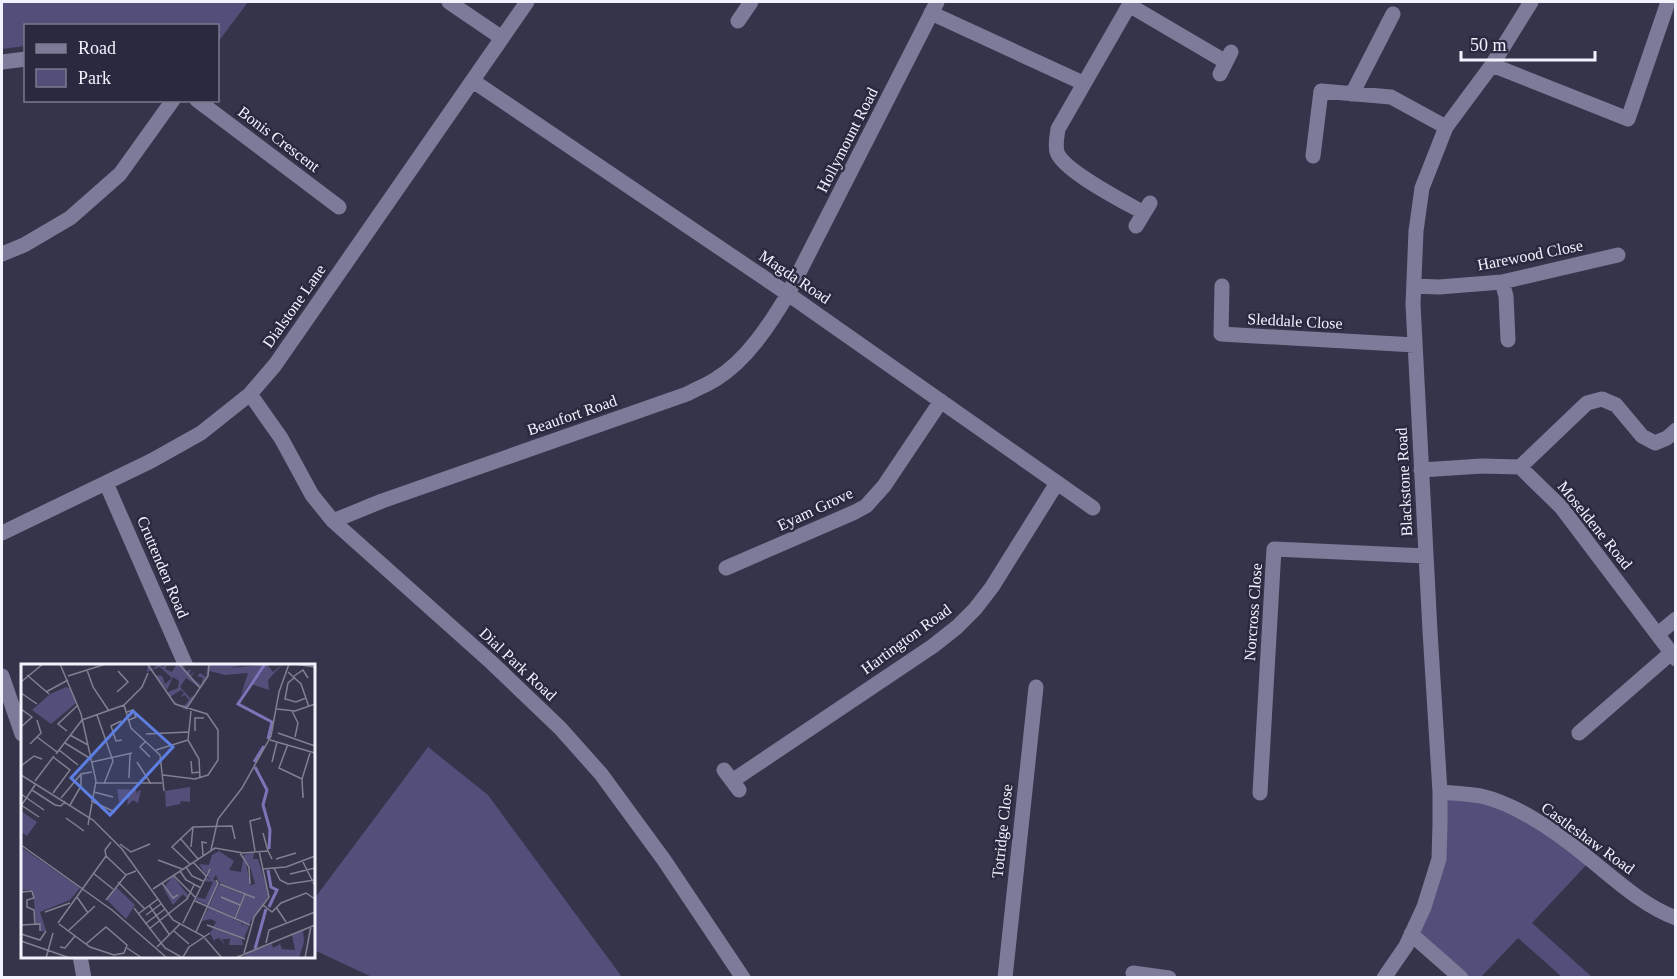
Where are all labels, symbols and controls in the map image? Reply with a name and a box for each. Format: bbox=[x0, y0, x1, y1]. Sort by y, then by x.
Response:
legend bbox=[24, 24, 219, 102]
scale bar bbox=[1461, 24, 1594, 62]
text: 50 m bbox=[1470, 35, 1507, 55]
text: Road bbox=[78, 38, 116, 58]
text: Park bbox=[78, 68, 111, 88]
street label: Hollymount Road bbox=[813, 85, 882, 196]
street label: Bonis Crescent bbox=[235, 103, 323, 175]
street label: Harewood Close bbox=[1476, 236, 1584, 274]
street label: Magda Road bbox=[756, 247, 834, 308]
street label: Dialstone Lane bbox=[259, 261, 329, 351]
street label: Sleddale Close bbox=[1247, 310, 1343, 332]
street label: Beaufort Road bbox=[525, 392, 619, 438]
street label: Blackstone Road bbox=[1393, 427, 1415, 537]
street label: Moseldene Road bbox=[1554, 478, 1636, 572]
street label: Eyam Grove bbox=[775, 484, 856, 535]
street label: Cruttenden Road bbox=[134, 514, 192, 620]
street label: Norcross Close bbox=[1241, 562, 1265, 662]
street label: Hartington Road bbox=[858, 601, 955, 678]
street label: Dial Park Road bbox=[476, 624, 560, 704]
inset map bbox=[21, 664, 315, 958]
street label: Totridge Close bbox=[989, 783, 1016, 879]
street label: Castleshaw Road bbox=[1538, 799, 1638, 877]

